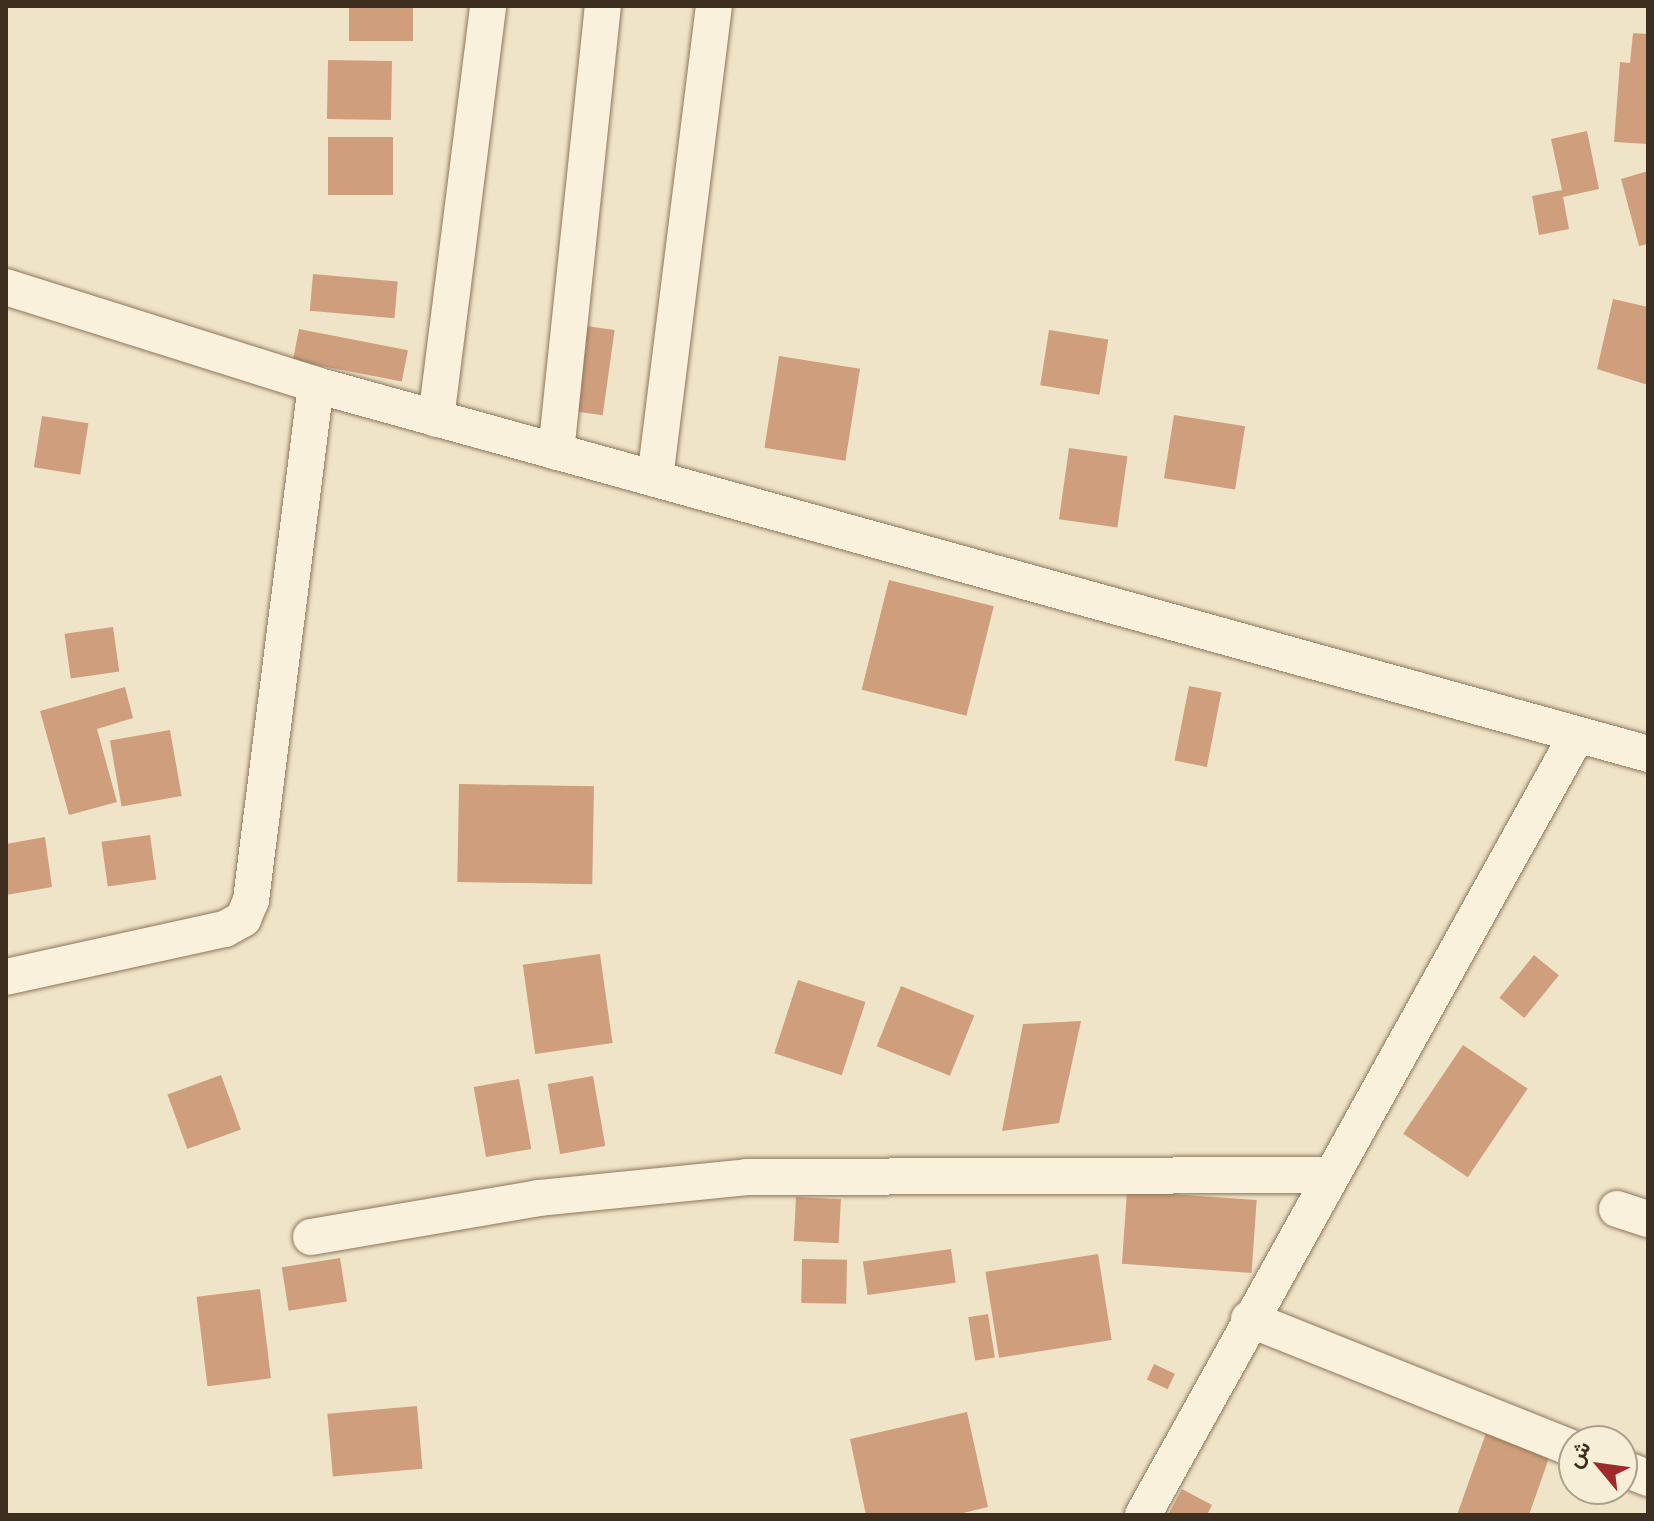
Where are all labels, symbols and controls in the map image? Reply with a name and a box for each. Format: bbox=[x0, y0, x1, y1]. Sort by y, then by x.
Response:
north arrow bbox=[1558, 1425, 1638, 1505]
text: ش bbox=[1560, 1436, 1597, 1472]

